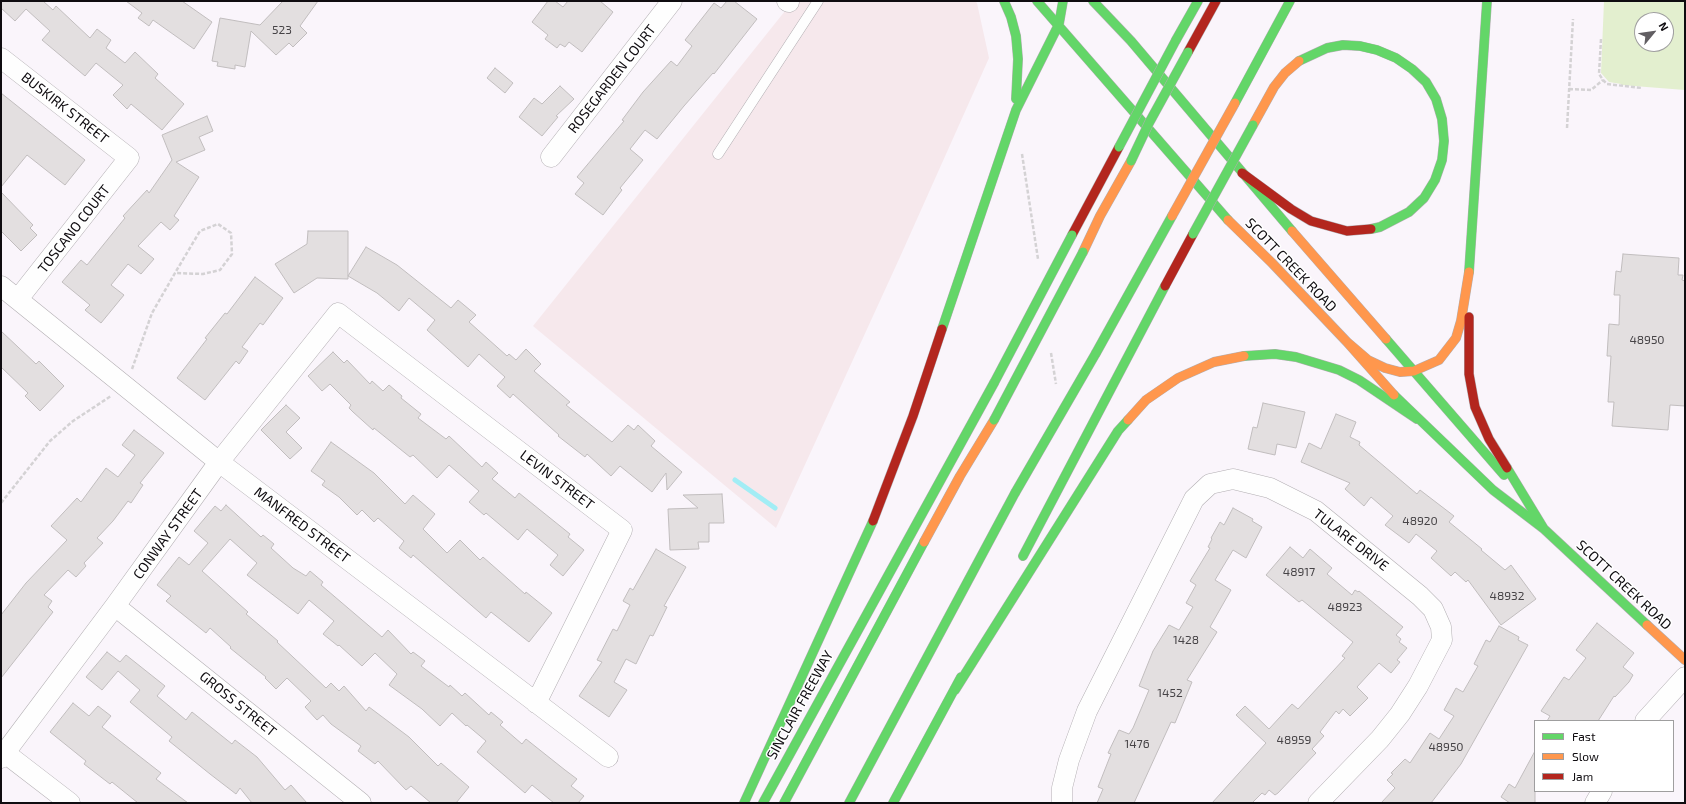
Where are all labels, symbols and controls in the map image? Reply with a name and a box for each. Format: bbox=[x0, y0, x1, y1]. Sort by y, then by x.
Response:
north arrow bbox=[1634, 12, 1674, 52]
text: N bbox=[1656, 20, 1672, 33]
street label: ROSEGARDEN COURT bbox=[564, 21, 660, 137]
house number: 523 bbox=[272, 23, 292, 37]
street label: BUSKIRK STREET bbox=[18, 69, 112, 147]
street label: TOSCANO COURT bbox=[34, 182, 114, 276]
street label: SCOTT CREEK ROAD bbox=[1242, 215, 1340, 315]
house number: 48950 bbox=[1629, 333, 1665, 347]
street label: LEVIN STREET bbox=[517, 447, 597, 513]
street label: MANFRED STREET bbox=[251, 483, 353, 567]
street label: CONWAY STREET bbox=[130, 486, 206, 582]
street label: TULARE DRIVE bbox=[1310, 505, 1392, 575]
house number: 48920 bbox=[1402, 514, 1438, 528]
street label: SCOTT CREEK ROAD bbox=[1573, 537, 1675, 633]
house number: 48917 bbox=[1283, 565, 1315, 579]
house number: 48932 bbox=[1490, 589, 1524, 603]
house number: 48923 bbox=[1328, 600, 1362, 614]
house number: 1428 bbox=[1173, 633, 1199, 647]
street label: SINCLAIR FREEWAY bbox=[763, 648, 837, 762]
street label: GROSS STREET bbox=[196, 668, 280, 740]
house number: 1452 bbox=[1157, 686, 1183, 700]
legend bbox=[1534, 720, 1674, 792]
text: Fast bbox=[1572, 729, 1595, 743]
house number: 48959 bbox=[1277, 733, 1311, 747]
house number: 1476 bbox=[1124, 737, 1150, 751]
house number: 48950 bbox=[1428, 740, 1464, 754]
text: Slow bbox=[1572, 749, 1599, 763]
text: Jam bbox=[1572, 769, 1593, 783]

